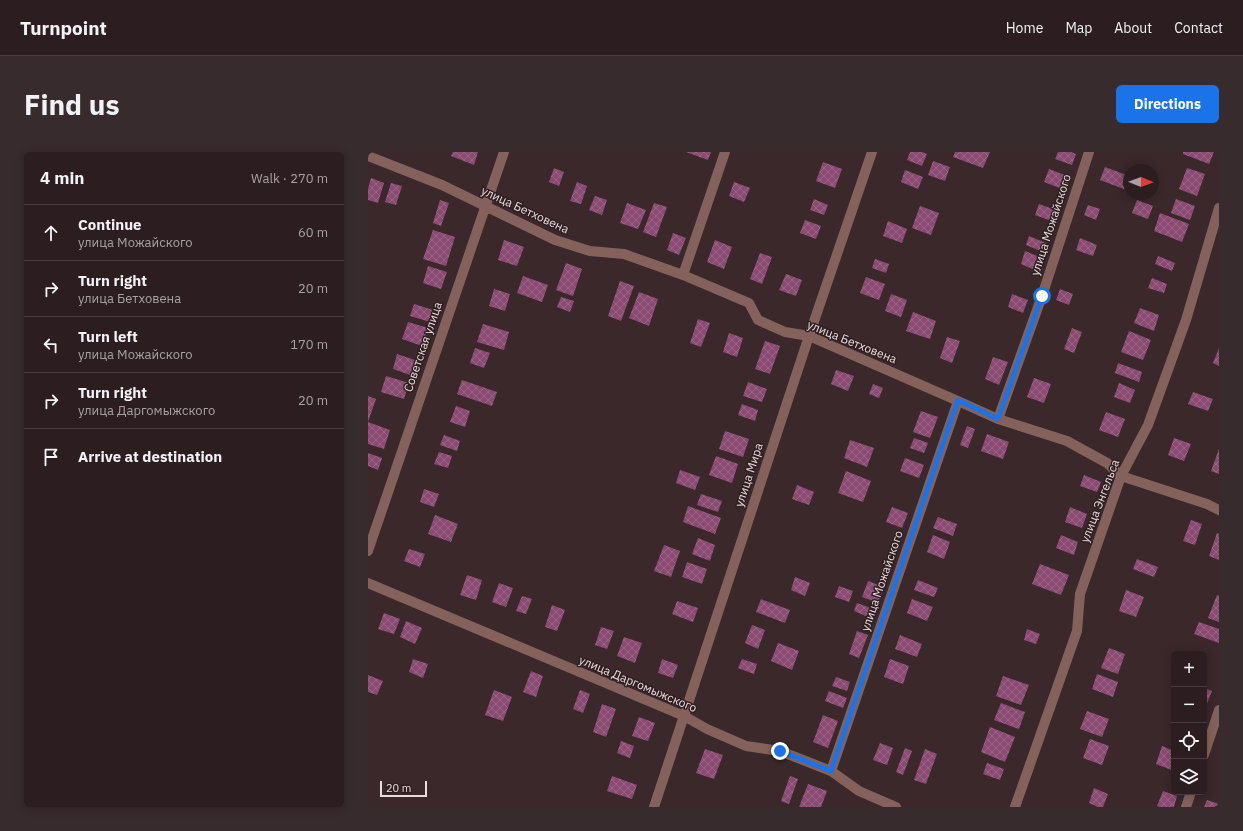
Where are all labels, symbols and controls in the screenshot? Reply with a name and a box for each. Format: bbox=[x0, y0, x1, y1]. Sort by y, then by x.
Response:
text: Turnpoint bbox=[20, 16, 107, 40]
text: Home bbox=[1006, 19, 1043, 37]
text: Map bbox=[1065, 19, 1092, 37]
text: About bbox=[1114, 19, 1152, 37]
text: Contact bbox=[1174, 19, 1223, 37]
button: Directions bbox=[1116, 85, 1219, 123]
text: Find us bbox=[24, 86, 120, 123]
north arrow bbox=[1123, 164, 1159, 200]
text: 4 min bbox=[40, 167, 84, 189]
text: Walk · 270 m bbox=[251, 170, 328, 187]
street label: улица Можайского bbox=[1027, 172, 1074, 277]
street label: улица Бетховена bbox=[479, 183, 572, 237]
text: Continue bbox=[78, 215, 142, 234]
icon: ahead bbox=[40, 222, 62, 244]
text: 60 m bbox=[298, 224, 328, 241]
text: улица Можайского bbox=[78, 234, 193, 251]
text: Turn right bbox=[78, 271, 147, 290]
icon: right bbox=[40, 278, 62, 300]
text: 20 m bbox=[298, 280, 328, 297]
route start bbox=[1033, 287, 1051, 305]
text: улица Бетховена bbox=[78, 290, 181, 307]
street label: Советская улица bbox=[400, 299, 445, 394]
street label: улица Бетховена bbox=[805, 317, 900, 367]
text: Turn left bbox=[78, 327, 138, 346]
icon: left bbox=[40, 334, 62, 356]
text: 170 m bbox=[290, 336, 328, 353]
text: улица Можайского bbox=[78, 346, 193, 363]
text: Turn right bbox=[78, 383, 147, 402]
icon: right bbox=[40, 390, 62, 412]
text: 20 m bbox=[298, 392, 328, 409]
text: улица Даргомыжского bbox=[78, 402, 215, 419]
street label: улица Мира bbox=[731, 440, 766, 509]
icon: arrive bbox=[40, 446, 62, 468]
text: Arrive at destination bbox=[78, 447, 222, 466]
street label: улица Энгельса bbox=[1077, 457, 1122, 544]
street label: улица Можайского bbox=[857, 528, 906, 633]
map controls bbox=[1171, 651, 1207, 795]
button: + bbox=[1171, 651, 1207, 687]
street label: улица Даргомыжского bbox=[577, 652, 700, 715]
button: − bbox=[1171, 687, 1207, 723]
button: locate bbox=[1171, 723, 1207, 759]
route end bbox=[771, 742, 789, 760]
button: layers bbox=[1171, 759, 1207, 795]
scale bar bbox=[380, 779, 427, 798]
text: 20 m bbox=[386, 781, 411, 795]

